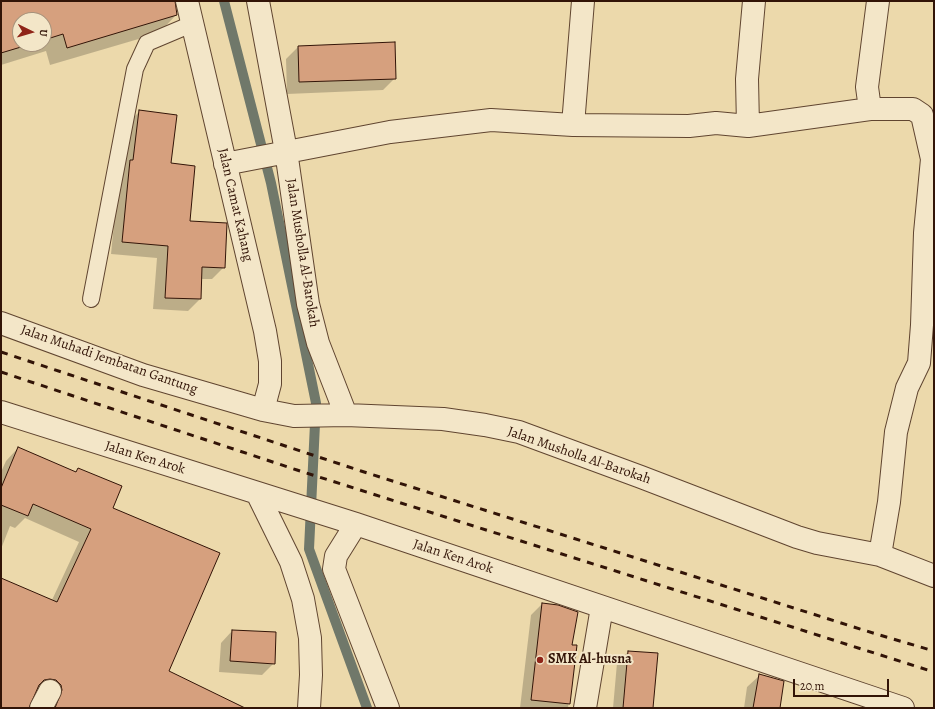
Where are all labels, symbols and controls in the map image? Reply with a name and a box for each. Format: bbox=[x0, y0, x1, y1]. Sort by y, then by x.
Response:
north arrow bbox=[12, 12, 52, 52]
text: U bbox=[36, 29, 51, 37]
street label: Jalan Camat Kahang bbox=[214, 147, 256, 263]
street label: Jalan Musholla Al-Barokah bbox=[282, 177, 322, 329]
street label: Jalan Muhadi Jembatan Gantung bbox=[18, 322, 200, 398]
street label: Jalan Musholla Al-Barokah bbox=[505, 424, 653, 488]
street label: Jalan Ken Arok bbox=[103, 438, 187, 478]
street label: Jalan Ken Arok bbox=[411, 536, 495, 578]
place label: SMK Al-husna bbox=[548, 652, 632, 668]
marker: SMK Al-husna bbox=[535, 655, 545, 665]
scale bar bbox=[795, 671, 891, 697]
text: 20 m bbox=[800, 678, 824, 694]

